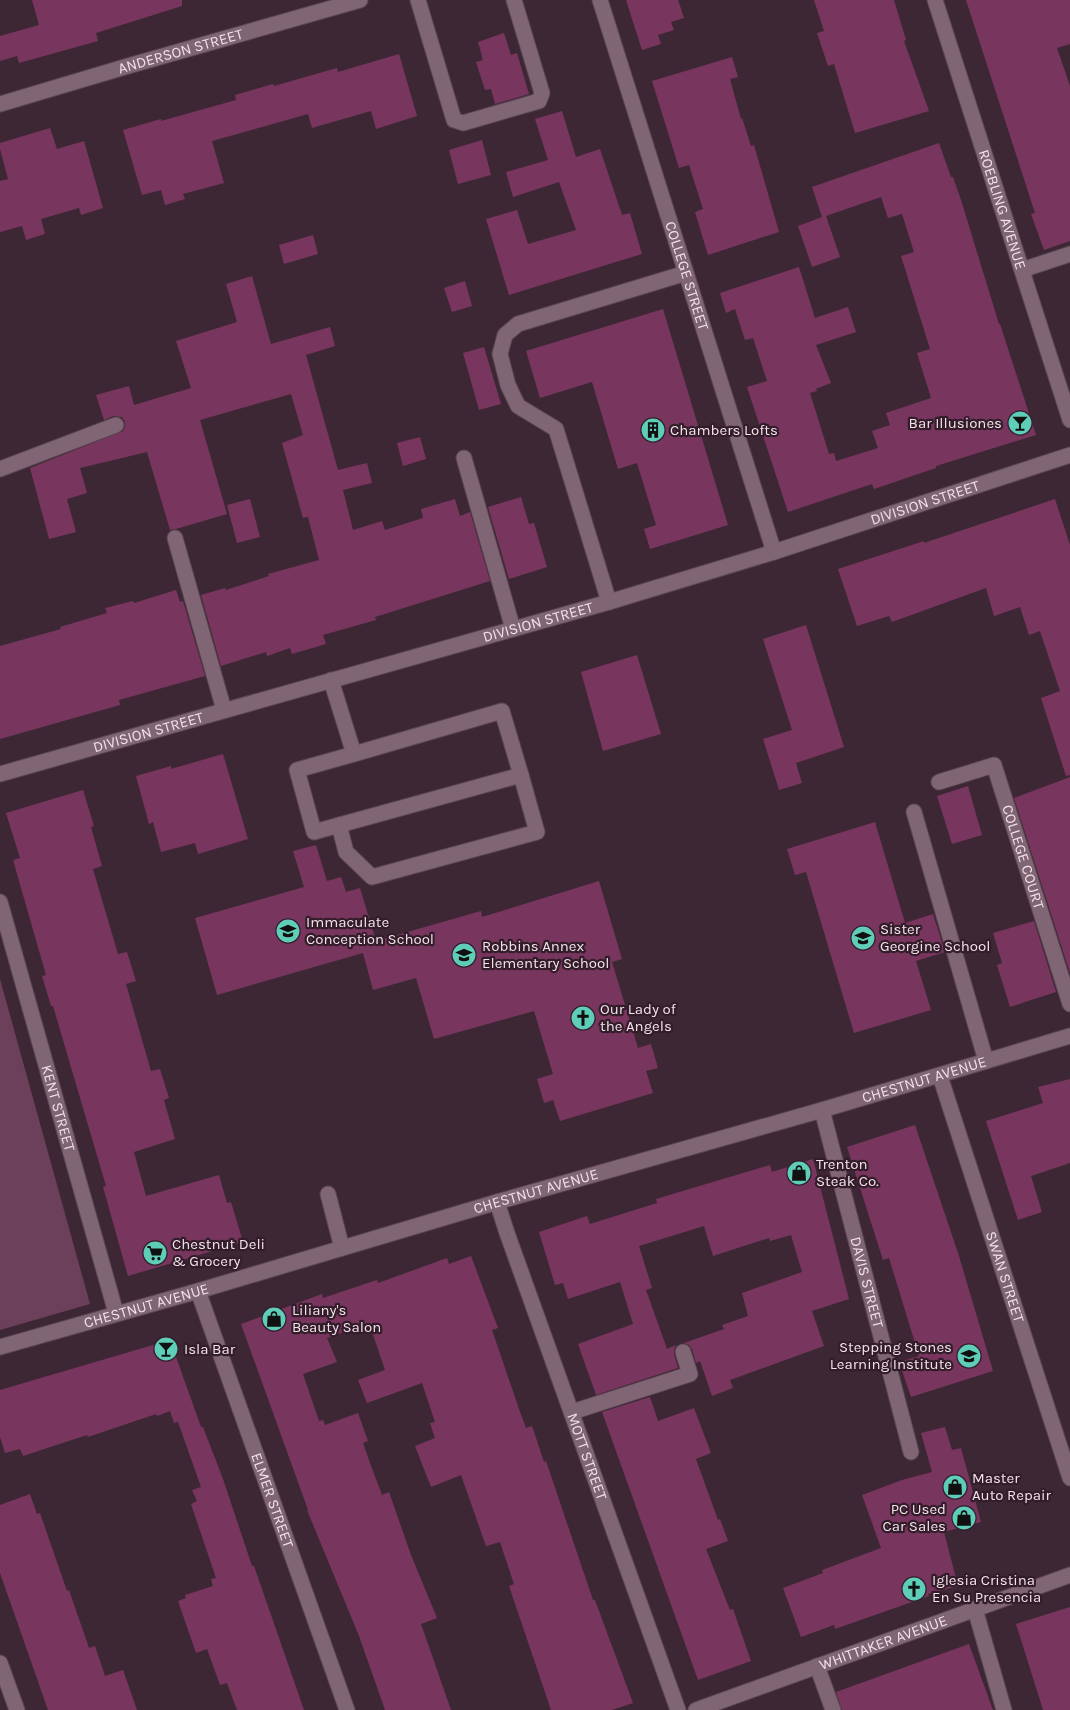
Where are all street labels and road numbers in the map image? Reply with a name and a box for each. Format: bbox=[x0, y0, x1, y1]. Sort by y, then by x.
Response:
street label: ANDERSON STREET bbox=[116, 25, 245, 78]
street label: ROEBLING AVENUE bbox=[975, 147, 1030, 272]
street label: COLLEGE STREET bbox=[661, 219, 713, 333]
street label: DIVISION STREET bbox=[868, 476, 982, 529]
street label: DIVISION STREET bbox=[481, 598, 596, 646]
street label: DIVISION STREET bbox=[91, 708, 206, 756]
street label: COLLEGE COURT bbox=[998, 803, 1048, 912]
street label: CHESTNUT AVENUE bbox=[860, 1052, 988, 1107]
street label: KENT STREET bbox=[37, 1063, 79, 1154]
street label: CHESTNUT AVENUE bbox=[471, 1165, 600, 1218]
street label: SWAN STREET bbox=[982, 1229, 1028, 1325]
street label: DAVIS STREET bbox=[846, 1235, 887, 1330]
street label: CHESTNUT AVENUE bbox=[82, 1279, 211, 1332]
street label: MOTT STREET bbox=[563, 1411, 611, 1503]
street label: ELMER STREET bbox=[247, 1450, 298, 1551]
street label: WHITTAKER AVENUE bbox=[817, 1611, 950, 1674]

